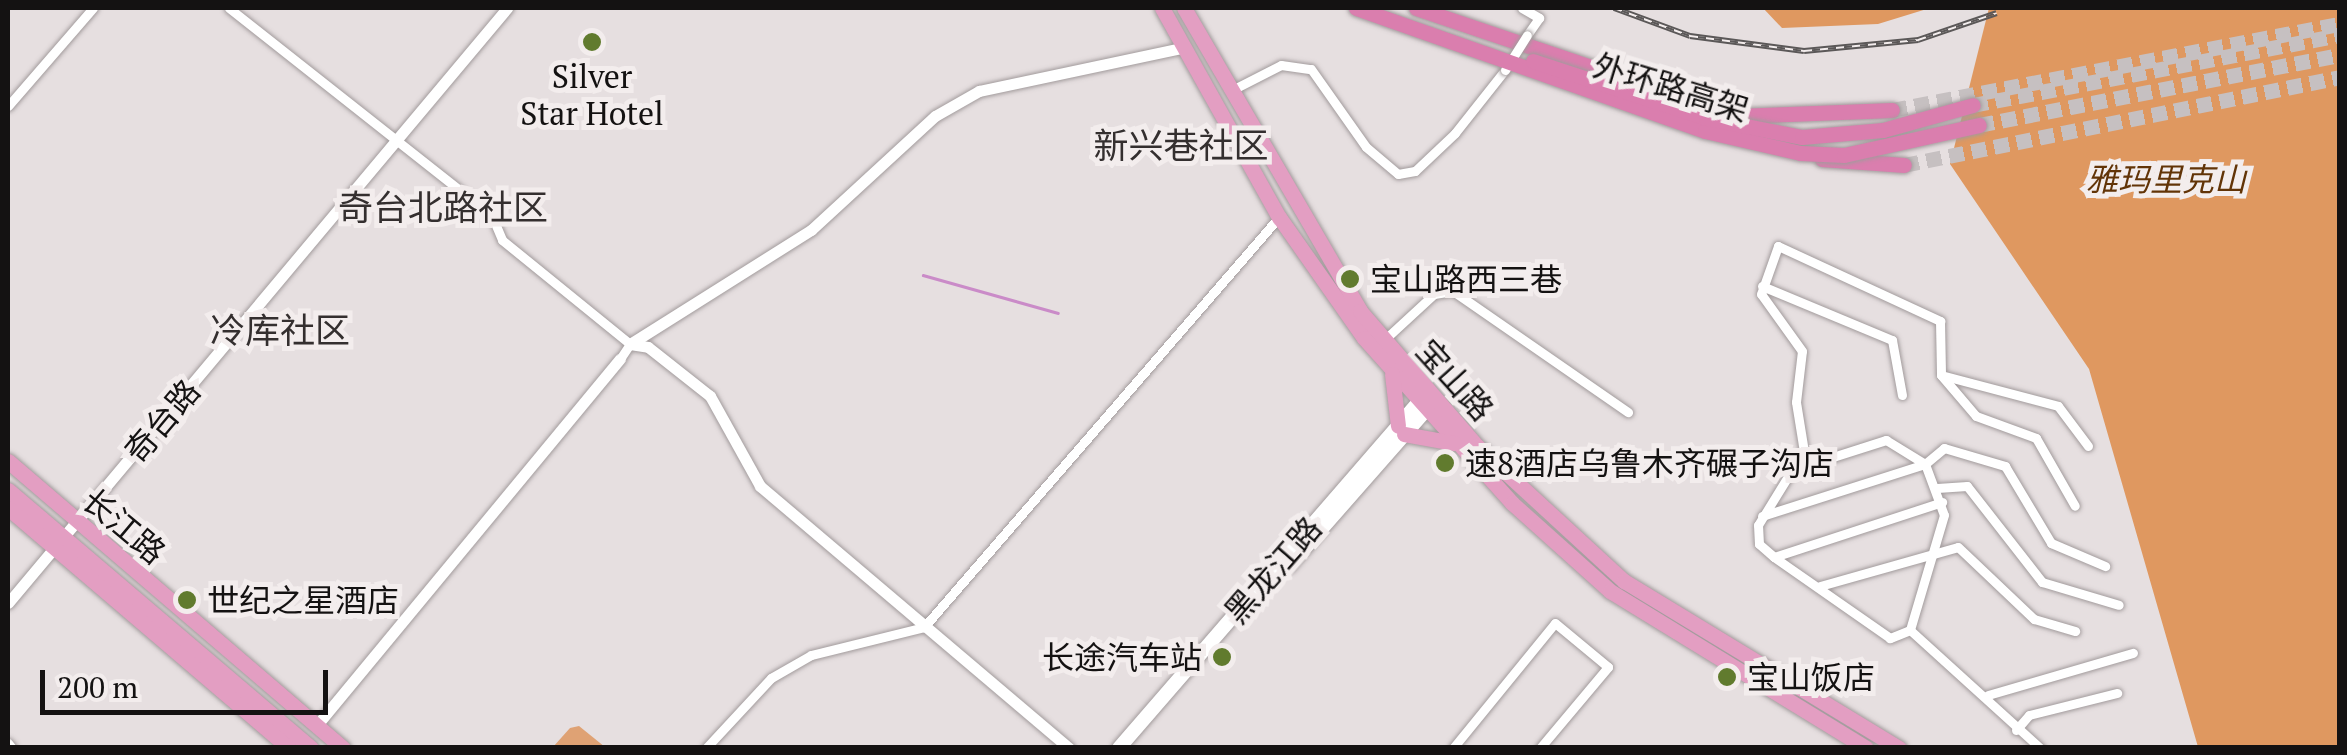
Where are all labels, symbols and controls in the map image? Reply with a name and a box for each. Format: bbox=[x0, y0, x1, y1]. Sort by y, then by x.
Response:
marker: Silver Star Hotel bbox=[581, 31, 603, 53]
street label: 外环路高架 bbox=[1589, 45, 1753, 129]
place label: Silver Star Hotel bbox=[520, 58, 664, 133]
district label: 新兴巷社区 bbox=[1094, 124, 1268, 166]
park label: 雅玛里克山 bbox=[2086, 160, 2246, 198]
district label: 奇台北路社区 bbox=[338, 186, 548, 228]
place label: 宝山路西三巷 bbox=[1370, 260, 1562, 298]
marker: 宝山路西三巷 bbox=[1339, 268, 1361, 290]
district label: 冷库社区 bbox=[210, 309, 350, 351]
street label: 宝山路 bbox=[1409, 331, 1501, 429]
street label: 奇台路 bbox=[116, 372, 208, 470]
place label: 速8酒店乌鲁木齐碾子沟店 bbox=[1465, 444, 1834, 482]
marker: 速8酒店乌鲁木齐碾子沟店 bbox=[1434, 452, 1456, 474]
street label: 长江路 bbox=[75, 480, 173, 572]
street label: 黑龙江路 bbox=[1217, 509, 1329, 631]
place label: 世纪之星酒店 bbox=[207, 581, 399, 619]
marker: 世纪之星酒店 bbox=[176, 589, 198, 611]
place label: 长途汽车站 bbox=[1042, 638, 1202, 676]
marker: 长途汽车站 bbox=[1211, 646, 1233, 668]
scale bar bbox=[45, 650, 332, 712]
place label: 宝山饭店 bbox=[1747, 658, 1875, 696]
marker: 宝山饭店 bbox=[1716, 666, 1738, 688]
text: 200 m bbox=[57, 667, 138, 707]

